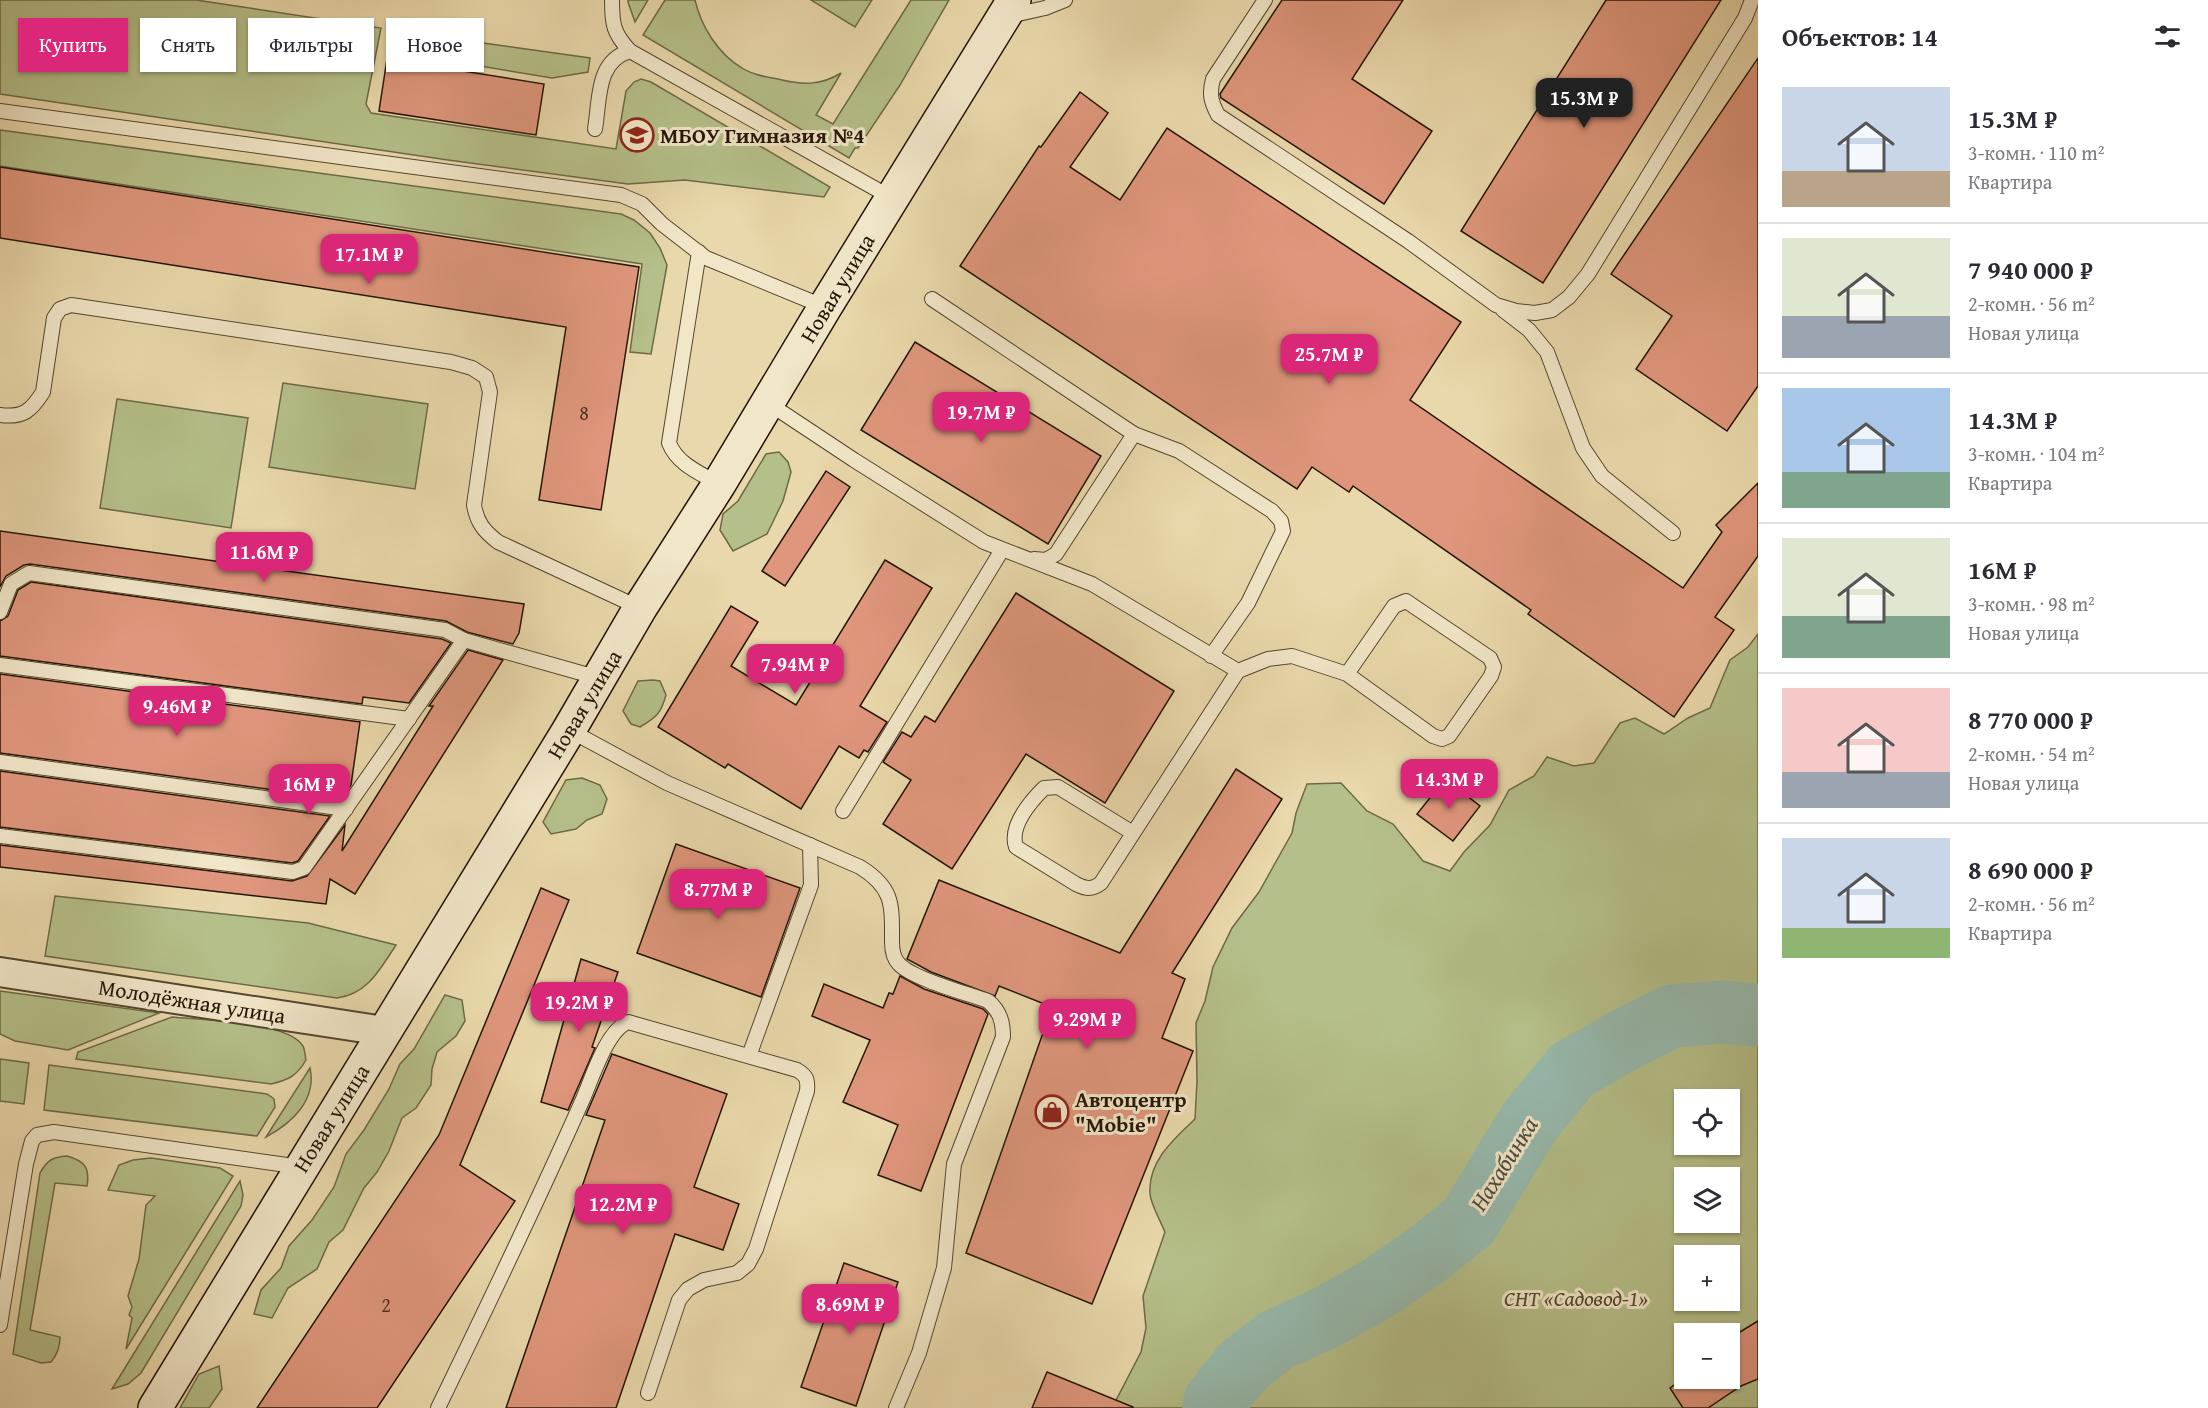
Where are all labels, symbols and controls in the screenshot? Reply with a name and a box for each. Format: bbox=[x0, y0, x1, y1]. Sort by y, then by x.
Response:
text: Объектов: 14 bbox=[1782, 17, 1938, 56]
chip: Купить bbox=[18, 18, 128, 72]
chip: Снять bbox=[140, 18, 236, 72]
chip: Фильтры bbox=[248, 18, 374, 72]
chip: Новое bbox=[386, 18, 484, 72]
icon: filters bbox=[2151, 20, 2184, 53]
pin: 15.3M ₽ bbox=[1529, 78, 1639, 129]
text: 15.3M ₽ bbox=[1550, 83, 1618, 112]
text: 15.3M ₽ bbox=[1968, 99, 2057, 138]
icon: home bbox=[1830, 111, 1902, 183]
school or university icon: МБОУ Гимназия №4 bbox=[619, 117, 655, 153]
place label: МБОУ Гимназия №4 bbox=[660, 119, 865, 151]
text: 3-комн. · 110 m² bbox=[1968, 138, 2104, 167]
text: Квартира bbox=[1968, 167, 2052, 196]
street label: Новая улица bbox=[792, 227, 883, 349]
pin: 17.1M ₽ bbox=[314, 234, 424, 285]
text: 17.1M ₽ bbox=[335, 239, 403, 268]
text: 7 940 000 ₽ bbox=[1968, 250, 2093, 289]
icon: home bbox=[1830, 262, 1902, 334]
text: 2-комн. · 56 m² bbox=[1968, 289, 2095, 318]
text: Новая улица bbox=[1968, 318, 2079, 347]
pin: 25.7M ₽ bbox=[1274, 334, 1384, 385]
text: 25.7M ₽ bbox=[1295, 339, 1363, 368]
pin: 19.7M ₽ bbox=[926, 392, 1036, 443]
text: 19.7M ₽ bbox=[947, 397, 1015, 426]
house number: 8 bbox=[579, 398, 589, 427]
text: 14.3M ₽ bbox=[1968, 400, 2057, 439]
icon: home bbox=[1830, 412, 1902, 484]
text: 3-комн. · 104 m² bbox=[1968, 439, 2104, 468]
text: Квартира bbox=[1968, 468, 2052, 497]
pin: 11.6M ₽ bbox=[209, 532, 319, 583]
text: 11.6M ₽ bbox=[230, 537, 298, 566]
text: 16M ₽ bbox=[1968, 550, 2037, 589]
icon: home bbox=[1830, 562, 1902, 634]
text: 3-комн. · 98 m² bbox=[1968, 589, 2095, 618]
text: Новая улица bbox=[1968, 618, 2079, 647]
street label: Новая улица bbox=[539, 643, 630, 765]
pin: 7.94M ₽ bbox=[740, 644, 850, 695]
text: 7.94M ₽ bbox=[761, 649, 829, 678]
pin: 9.46M ₽ bbox=[122, 686, 232, 737]
text: 9.46M ₽ bbox=[143, 691, 211, 720]
text: 8 770 000 ₽ bbox=[1968, 700, 2093, 739]
icon: home bbox=[1830, 712, 1902, 784]
text: 2-комн. · 54 m² bbox=[1968, 739, 2095, 768]
pin: 14.3M ₽ bbox=[1394, 759, 1504, 810]
pin: 16M ₽ bbox=[267, 764, 351, 815]
text: 14.3M ₽ bbox=[1415, 764, 1483, 793]
text: Новая улица bbox=[1968, 768, 2079, 797]
text: 16M ₽ bbox=[283, 769, 335, 798]
text: 8 690 000 ₽ bbox=[1968, 850, 2093, 889]
icon: home bbox=[1830, 862, 1902, 934]
pin: 8.77M ₽ bbox=[663, 869, 773, 920]
text: 8.77M ₽ bbox=[684, 874, 752, 903]
text: 2-комн. · 56 m² bbox=[1968, 889, 2095, 918]
text: Квартира bbox=[1968, 918, 2052, 947]
street label: Молодёжная улица bbox=[96, 970, 288, 1032]
pin: 19.2M ₽ bbox=[524, 982, 634, 1033]
text: 19.2M ₽ bbox=[545, 987, 613, 1016]
pin: 9.29M ₽ bbox=[1032, 999, 1142, 1050]
text: 9.29M ₽ bbox=[1053, 1004, 1121, 1033]
street label: Новая улица bbox=[285, 1057, 377, 1178]
place label: Автоцентр "Mobie" bbox=[1075, 1083, 1187, 1140]
map controls bbox=[1674, 1089, 1740, 1389]
button: locate bbox=[1674, 1089, 1740, 1155]
shop icon: Автоцентр "Mobie" bbox=[1034, 1094, 1070, 1130]
water label: Нахабинка bbox=[1461, 1110, 1546, 1217]
button: layers bbox=[1674, 1167, 1740, 1233]
pin: 12.2M ₽ bbox=[568, 1184, 678, 1235]
text: 12.2M ₽ bbox=[589, 1189, 657, 1218]
button: + bbox=[1674, 1245, 1740, 1311]
park label: СНТ «Садовод-1» bbox=[1504, 1282, 1648, 1314]
pin: 8.69M ₽ bbox=[795, 1284, 905, 1335]
text: 8.69M ₽ bbox=[816, 1289, 884, 1318]
house number: 2 bbox=[381, 1290, 391, 1319]
button: − bbox=[1674, 1323, 1740, 1389]

